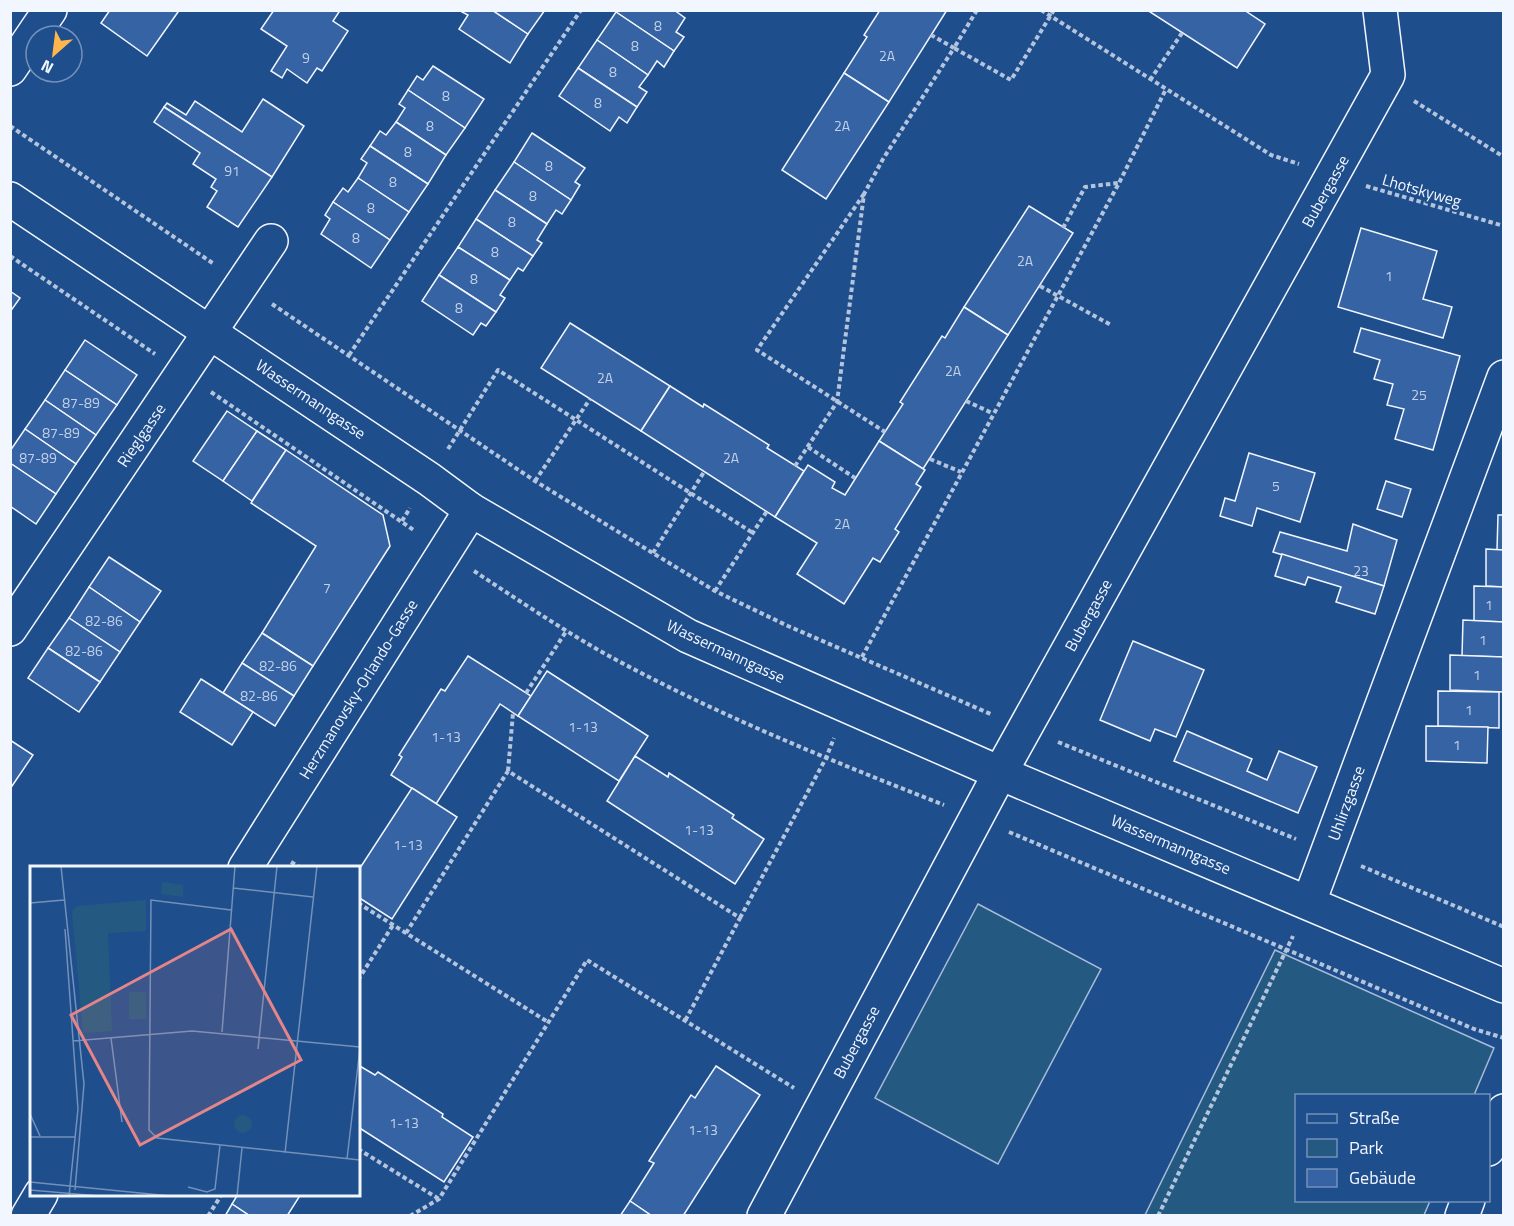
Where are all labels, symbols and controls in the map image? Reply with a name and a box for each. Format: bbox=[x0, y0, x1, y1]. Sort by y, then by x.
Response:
house number: 8 bbox=[654, 15, 662, 36]
north arrow bbox=[24, 24, 84, 84]
house number: 8 bbox=[631, 35, 639, 56]
house number: 2A bbox=[879, 45, 896, 66]
house number: 9 bbox=[302, 47, 310, 68]
text: N bbox=[36, 54, 57, 80]
house number: 8 bbox=[609, 61, 617, 82]
house number: 8 bbox=[442, 85, 450, 106]
house number: 8 bbox=[594, 92, 602, 113]
house number: 8 bbox=[426, 115, 434, 136]
house number: 2A bbox=[834, 115, 851, 136]
house number: 8 bbox=[404, 141, 412, 162]
street label: Bubergasse bbox=[1295, 150, 1355, 232]
house number: 8 bbox=[545, 155, 553, 176]
house number: 91 bbox=[224, 160, 240, 181]
street label: Lhotskyweg bbox=[1380, 167, 1464, 213]
house number: 8 bbox=[389, 171, 397, 192]
house number: 8 bbox=[529, 185, 537, 206]
house number: 8 bbox=[367, 197, 375, 218]
house number: 8 bbox=[508, 211, 516, 232]
house number: 8 bbox=[352, 227, 360, 248]
house number: 8 bbox=[491, 241, 499, 262]
house number: 2A bbox=[1017, 250, 1034, 271]
house number: 1 bbox=[1385, 265, 1393, 286]
house number: 8 bbox=[470, 268, 478, 289]
house number: 8 bbox=[455, 297, 463, 318]
street label: Wassermanngasse bbox=[251, 353, 371, 445]
house number: 2A bbox=[945, 360, 962, 381]
house number: 2A bbox=[597, 367, 614, 388]
house number: 25 bbox=[1411, 384, 1427, 405]
house number: 87-89 bbox=[62, 392, 100, 413]
street label: Rieglgasse bbox=[111, 398, 171, 472]
house number: 87-89 bbox=[42, 422, 80, 443]
house number: 87-89 bbox=[19, 447, 57, 468]
house number: 2A bbox=[723, 447, 740, 468]
house number: 5 bbox=[1272, 475, 1280, 496]
house number: 2A bbox=[834, 513, 851, 534]
house number: 23 bbox=[1353, 560, 1369, 581]
street label: Bubergasse bbox=[1058, 574, 1118, 656]
house number: 7 bbox=[323, 577, 331, 598]
street label: Herzmanovsky-Orlando-Gasse bbox=[293, 594, 423, 784]
house number: 1 bbox=[1485, 594, 1493, 615]
house number: 82-86 bbox=[85, 610, 123, 631]
street label: Wassermanngasse bbox=[663, 613, 789, 689]
house number: 1 bbox=[1479, 629, 1487, 650]
house number: 82-86 bbox=[65, 640, 103, 661]
house number: 82-86 bbox=[259, 655, 297, 676]
house number: 1 bbox=[1473, 664, 1481, 685]
house number: 82-86 bbox=[240, 685, 278, 706]
house number: 1 bbox=[1465, 699, 1473, 720]
house number: 1-13 bbox=[568, 716, 598, 737]
house number: 1-13 bbox=[431, 726, 461, 747]
house number: 1 bbox=[1453, 734, 1461, 755]
street label: Uhlirzgasse bbox=[1321, 762, 1371, 844]
street label: Wassermanngasse bbox=[1107, 808, 1235, 880]
house number: 1-13 bbox=[684, 819, 714, 840]
house number: 1-13 bbox=[393, 834, 423, 855]
inset map bbox=[30, 866, 360, 1196]
street label: Bubergasse bbox=[827, 1001, 885, 1083]
legend bbox=[1295, 1094, 1490, 1202]
text: Straße bbox=[1349, 1104, 1400, 1131]
house number: 1-13 bbox=[389, 1112, 419, 1133]
house number: 1-13 bbox=[688, 1119, 718, 1140]
text: Park bbox=[1349, 1134, 1384, 1161]
text: Gebäude bbox=[1349, 1164, 1416, 1191]

